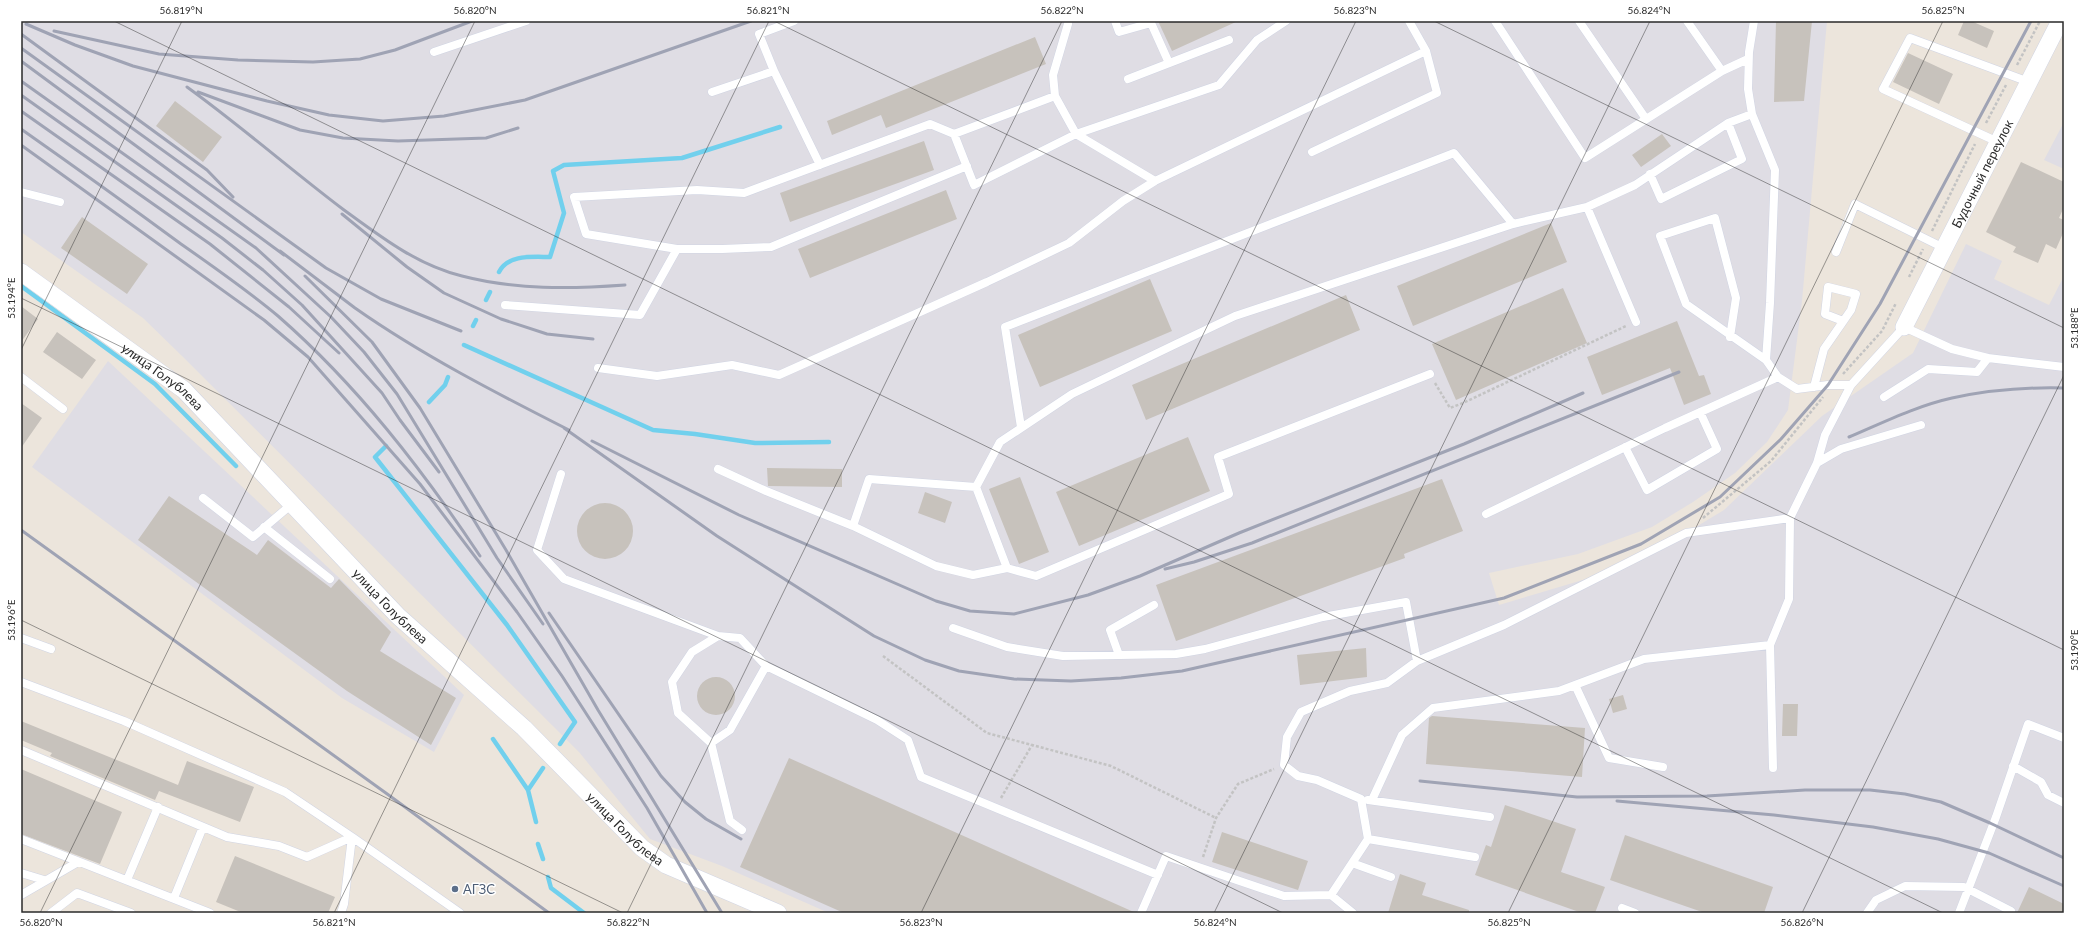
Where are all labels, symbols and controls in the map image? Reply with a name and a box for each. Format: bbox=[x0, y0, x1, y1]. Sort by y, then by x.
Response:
text: 56.819°N bbox=[159, 4, 203, 16]
text: 56.820°N bbox=[453, 4, 497, 16]
text: 56.821°N bbox=[746, 4, 790, 16]
text: 56.822°N bbox=[1040, 4, 1084, 16]
text: 56.823°N bbox=[1333, 4, 1377, 16]
text: 56.824°N bbox=[1627, 4, 1671, 16]
text: 56.825°N bbox=[1921, 4, 1965, 16]
street label: Будочный переулок bbox=[1948, 117, 2016, 231]
text: 53.194°E bbox=[5, 277, 17, 319]
text: 53.188°E bbox=[2068, 307, 2080, 349]
street label: улица Голублева bbox=[118, 339, 207, 413]
street label: улица Голублева bbox=[349, 565, 431, 647]
text: 53.196°E bbox=[5, 599, 17, 641]
text: 53.190°E bbox=[2068, 629, 2080, 671]
street label: улица Голублева bbox=[583, 789, 667, 869]
place label: АГЗС bbox=[463, 881, 495, 897]
marker: АГЗС bbox=[450, 884, 460, 894]
text: 56.820°N bbox=[19, 916, 63, 928]
text: 56.821°N bbox=[312, 916, 356, 928]
text: 56.822°N bbox=[606, 916, 650, 928]
text: 56.823°N bbox=[899, 916, 943, 928]
text: 56.824°N bbox=[1193, 916, 1237, 928]
text: 56.825°N bbox=[1487, 916, 1531, 928]
text: 56.826°N bbox=[1780, 916, 1824, 928]

